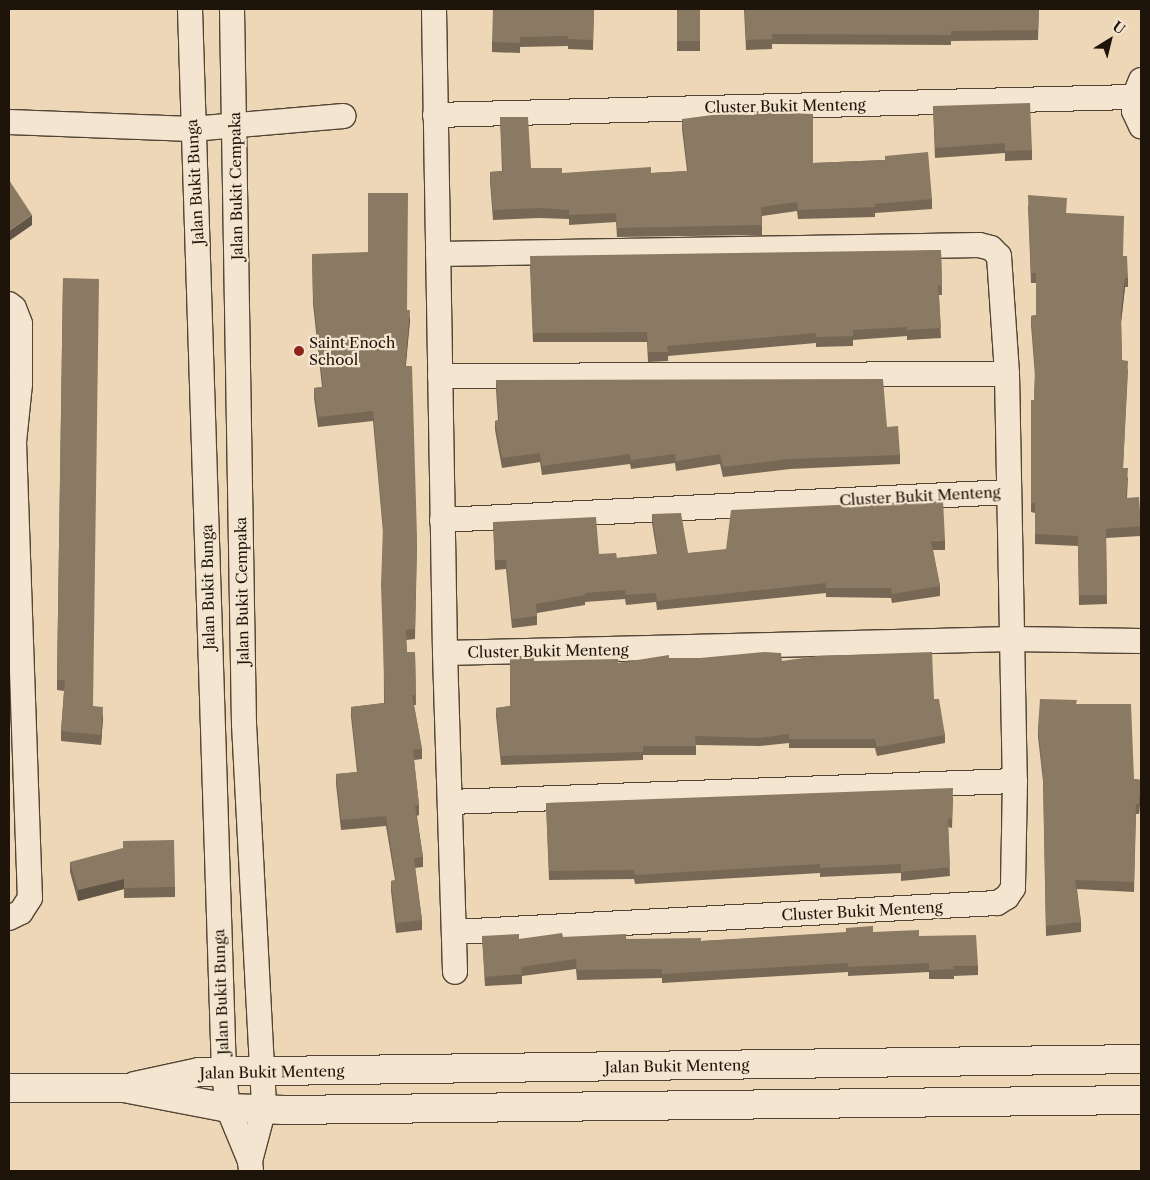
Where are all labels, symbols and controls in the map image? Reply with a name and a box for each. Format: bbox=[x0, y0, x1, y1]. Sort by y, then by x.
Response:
north arrow bbox=[1085, 15, 1135, 65]
text: U bbox=[1109, 17, 1129, 38]
street label: Cluster Bukit Menteng bbox=[704, 96, 866, 116]
street label: Jalan Bukit Cempaka bbox=[226, 112, 246, 260]
street label: Jalan Bukit Bunga bbox=[183, 119, 207, 245]
place label: Saint Enoch School bbox=[309, 333, 395, 368]
marker: Saint Enoch School bbox=[293, 345, 305, 357]
street label: Cluster Bukit Menteng bbox=[839, 483, 1001, 509]
street label: Jalan Bukit Cempaka bbox=[232, 517, 252, 665]
street label: Jalan Bukit Bunga bbox=[198, 524, 218, 650]
street label: Cluster Bukit Menteng bbox=[467, 641, 629, 661]
street label: Cluster Bukit Menteng bbox=[781, 898, 943, 924]
street label: Jalan Bukit Bunga bbox=[210, 929, 232, 1055]
street label: Jalan Bukit Menteng bbox=[605, 1056, 749, 1076]
street label: Jalan Bukit Menteng bbox=[200, 1062, 344, 1082]

